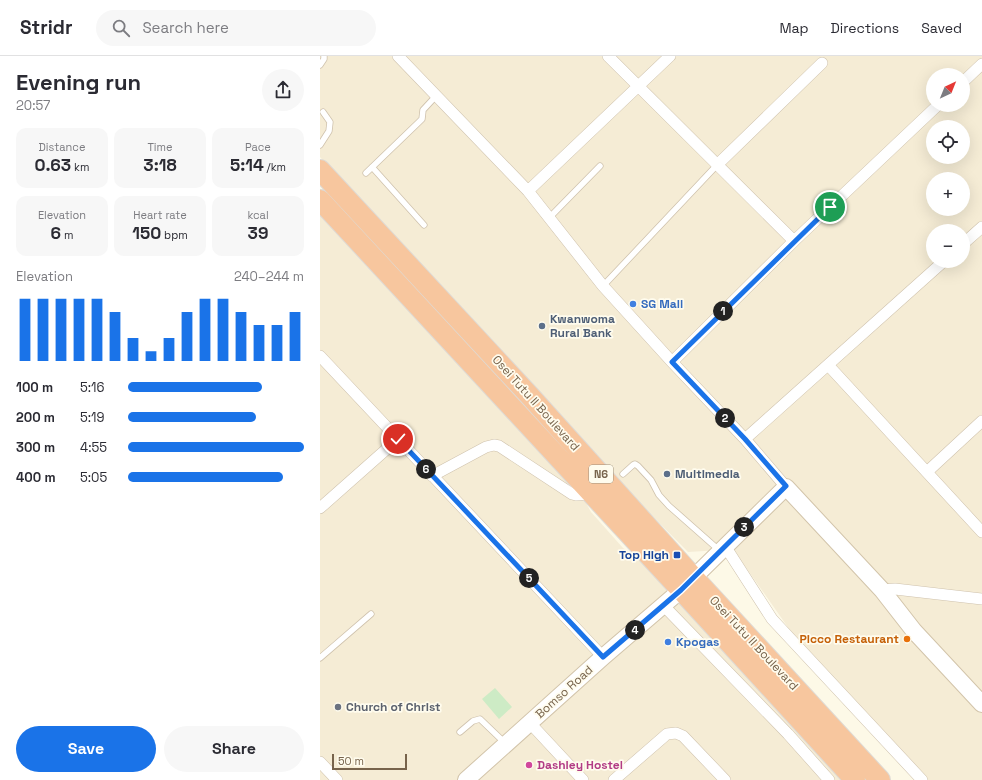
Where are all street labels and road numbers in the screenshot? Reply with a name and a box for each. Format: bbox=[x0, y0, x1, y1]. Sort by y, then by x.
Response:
street label: Osei Tutu II Boulevard bbox=[489, 352, 583, 454]
road number: N6 bbox=[589, 465, 613, 483]
street label: Osei Tutu II Boulevard bbox=[706, 592, 802, 694]
street label: Bomso Road bbox=[532, 662, 596, 722]

